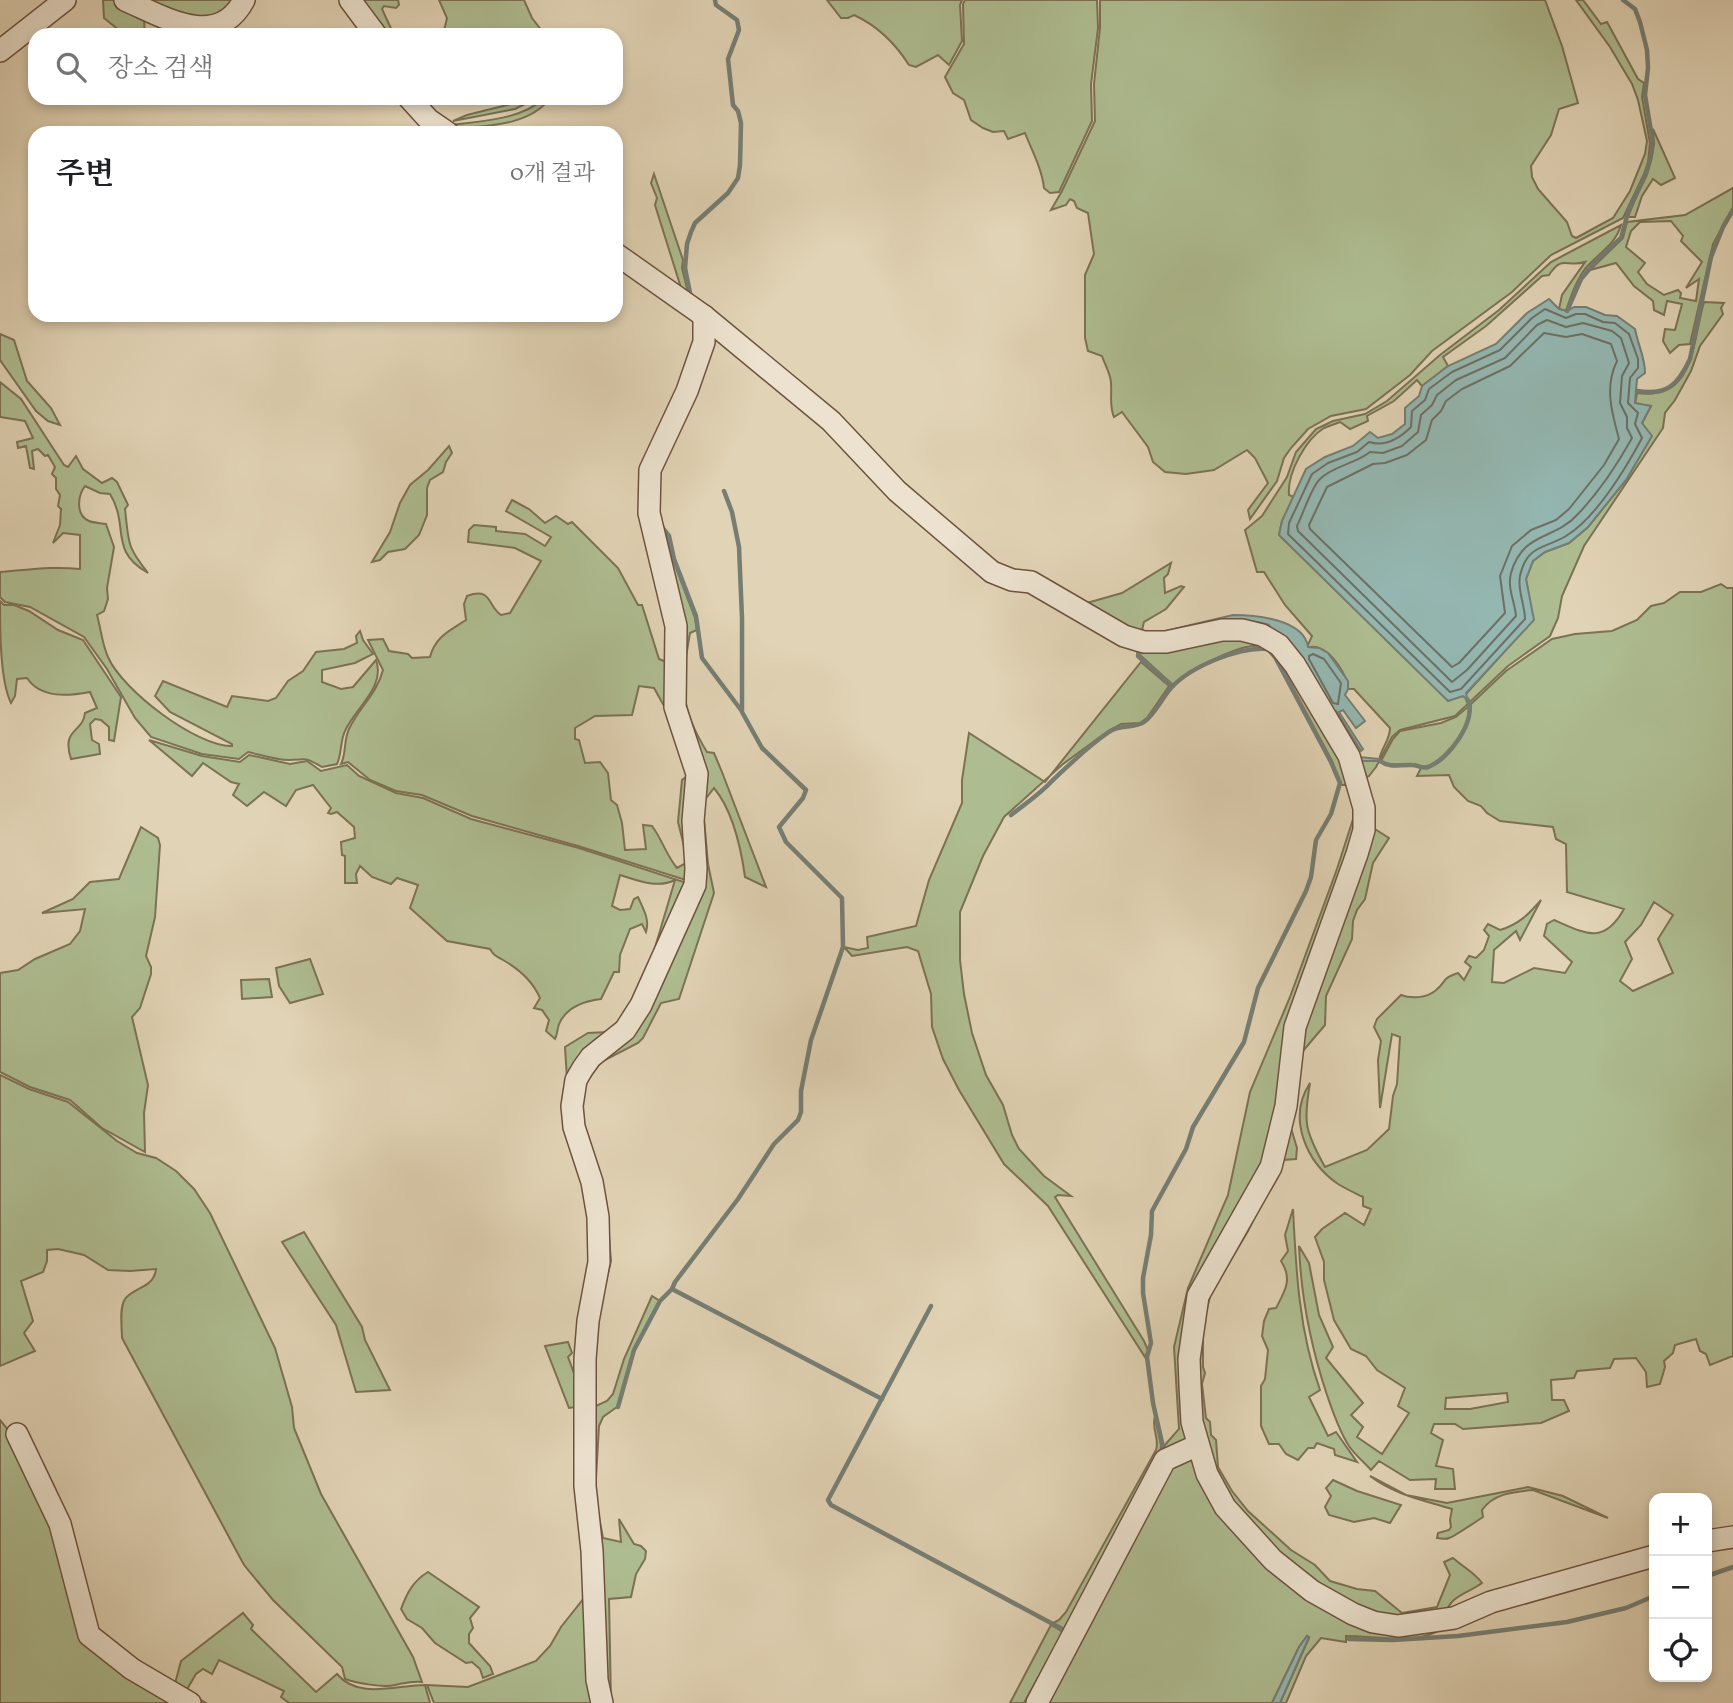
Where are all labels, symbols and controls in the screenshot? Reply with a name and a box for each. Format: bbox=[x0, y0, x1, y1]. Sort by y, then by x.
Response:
search box bbox=[28, 28, 623, 105]
icon: search bbox=[52, 48, 90, 86]
text: 장소 검색 bbox=[108, 51, 214, 87]
text: 주변 bbox=[56, 154, 114, 196]
text: 0개 결과 bbox=[510, 158, 595, 190]
map controls bbox=[1649, 1493, 1712, 1682]
button: + bbox=[1649, 1493, 1712, 1556]
button: − bbox=[1649, 1556, 1712, 1619]
button: locate bbox=[1649, 1619, 1712, 1682]

